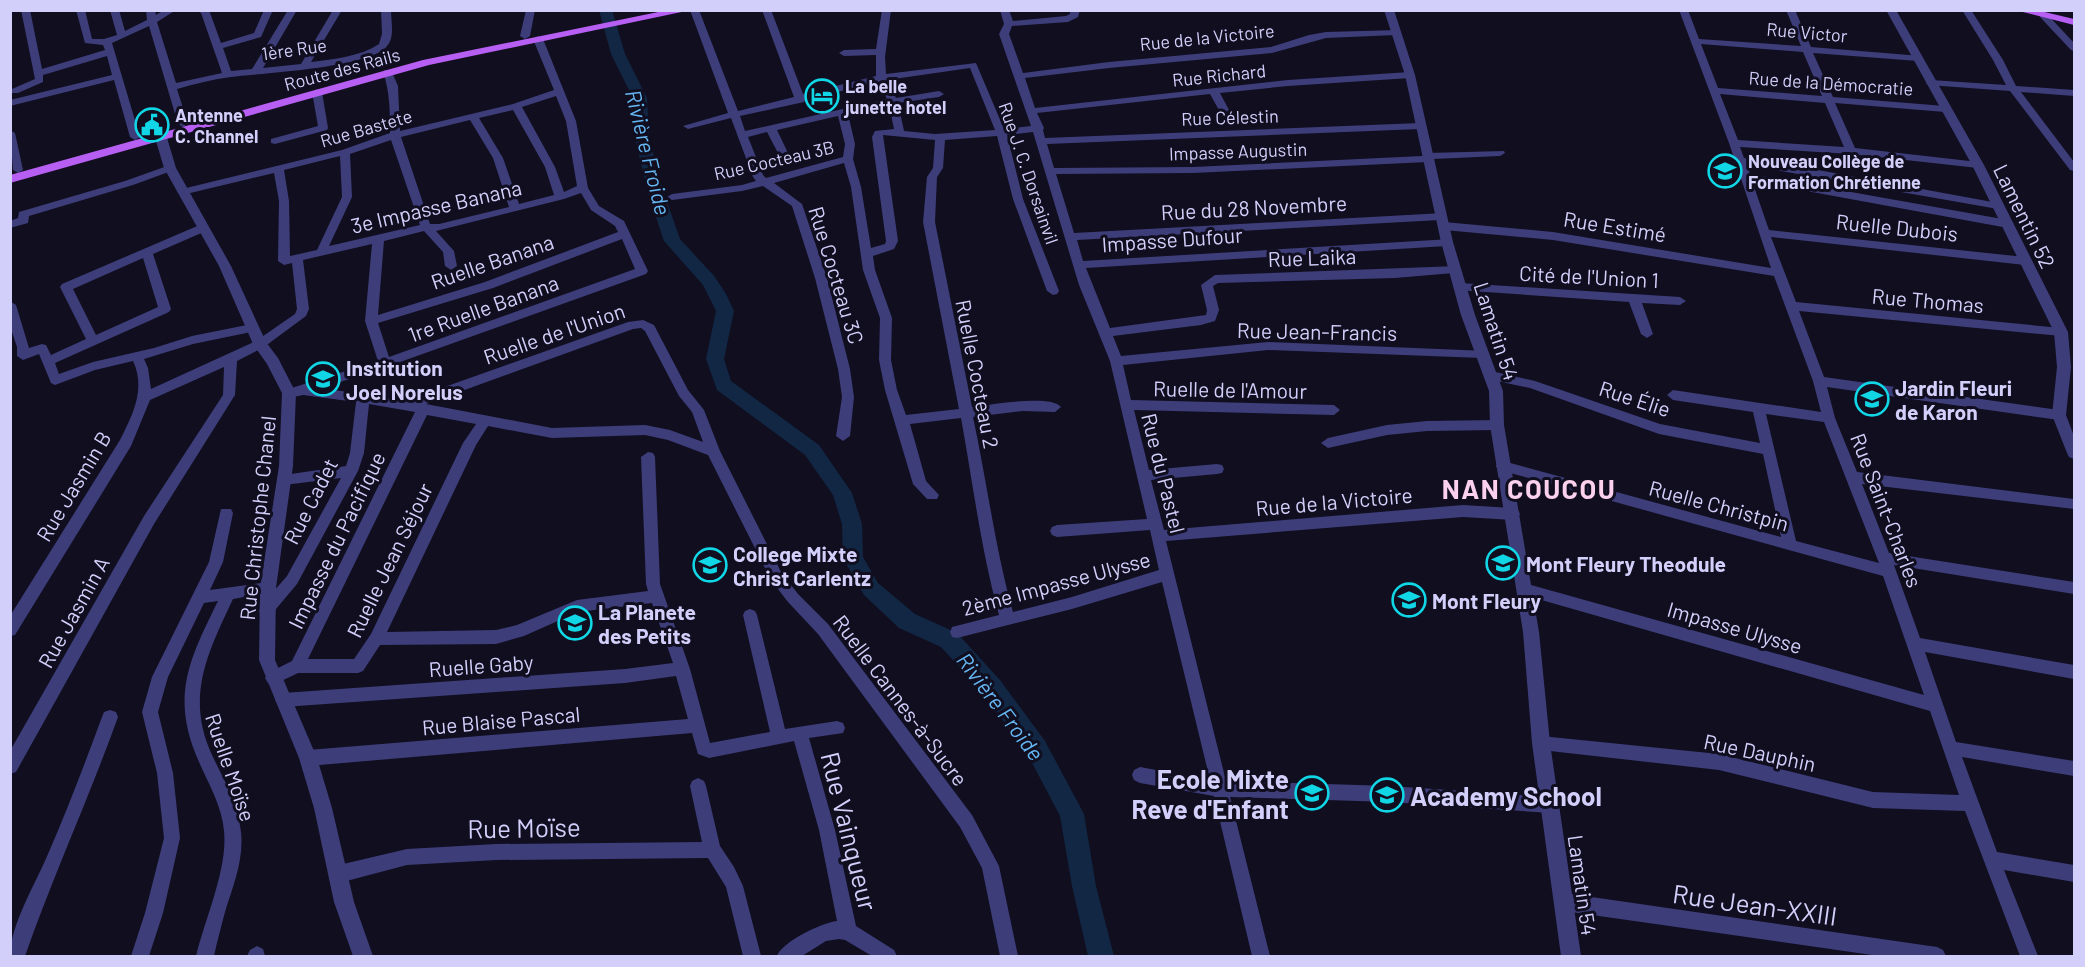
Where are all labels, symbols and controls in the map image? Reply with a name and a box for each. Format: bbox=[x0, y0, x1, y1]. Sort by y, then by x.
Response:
street label: Rue Victor bbox=[1766, 18, 1849, 47]
street label: Rue de la Victoire bbox=[1139, 19, 1275, 55]
street label: 1ère Rue bbox=[260, 34, 328, 64]
street label: Route des Rails bbox=[282, 43, 402, 95]
street label: Rue Richard bbox=[1171, 59, 1267, 91]
street label: Rue de la Démocratie bbox=[1748, 66, 1914, 100]
place label: La belle junette hotel bbox=[843, 75, 946, 118]
hotel icon: La belle junette hotel bbox=[804, 78, 840, 114]
water label: Rivière Froide bbox=[621, 87, 677, 217]
street label: Rue J. C. Dorsainvil bbox=[994, 99, 1064, 247]
place label: Antenne C. Channel bbox=[175, 104, 259, 147]
street label: Rue Bastete bbox=[318, 104, 414, 152]
street label: Rue Célestin bbox=[1181, 104, 1279, 130]
public building icon: Antenne C. Channel bbox=[134, 107, 170, 143]
street label: Rue Cocteau 3B bbox=[712, 135, 836, 185]
street label: Impasse Augustin bbox=[1169, 138, 1307, 164]
place label: Nouveau Collège de Formation Chrétienne bbox=[1748, 150, 1921, 193]
school or university icon: Nouveau Collège de Formation Chrétienne bbox=[1707, 153, 1743, 189]
street label: Lamentin 52 bbox=[1989, 160, 2061, 272]
street label: 3e Impasse Banana bbox=[348, 174, 524, 238]
street label: Rue du 28 Novembre bbox=[1160, 190, 1348, 224]
street label: Rue Cocteau 3C bbox=[804, 203, 870, 347]
street label: Rue Estimé bbox=[1562, 206, 1668, 246]
street label: Ruelle Dubois bbox=[1835, 208, 1959, 246]
street label: Impasse Dufour bbox=[1101, 222, 1244, 256]
street label: Ruelle Banana bbox=[427, 228, 557, 294]
street label: Rue Laika bbox=[1267, 243, 1357, 271]
street label: Cité de l'Union 1 bbox=[1518, 260, 1660, 292]
street label: 1re Ruelle Banana bbox=[404, 269, 562, 347]
street label: Lamatin 54 bbox=[1469, 279, 1525, 383]
street label: Rue Thomas bbox=[1871, 283, 1985, 317]
street label: Ruelle de l'Union bbox=[480, 297, 628, 369]
street label: Ruelle Cocteau 2 bbox=[951, 297, 1005, 451]
street label: Rue Jean-Francis bbox=[1237, 317, 1397, 345]
place label: Institution Joel Norelus bbox=[346, 355, 463, 404]
school or university icon: Institution Joel Norelus bbox=[305, 361, 341, 397]
street label: Ruelle de l'Amour bbox=[1153, 375, 1307, 403]
street label: Rue Élie bbox=[1596, 375, 1674, 421]
place label: Jardin Fleuri de Karon bbox=[1895, 375, 2012, 424]
school or university icon: Jardin Fleuri de Karon bbox=[1854, 381, 1890, 417]
street label: Rue du Pastel bbox=[1137, 410, 1191, 536]
street label: Rue Christophe Chanel bbox=[234, 414, 280, 622]
street label: Rue Jasmin B bbox=[30, 426, 116, 546]
street label: Rue Saint-Charles bbox=[1846, 429, 1928, 591]
street label: Impasse du Pacifique bbox=[282, 448, 390, 632]
street label: Rue Cadet bbox=[278, 454, 342, 548]
district label: NAN COUCOU bbox=[1442, 472, 1616, 504]
street label: Ruelle Christpin bbox=[1646, 474, 1792, 536]
street label: Ruelle Jean Séjour bbox=[341, 478, 437, 641]
street label: Rue de la Victoire bbox=[1254, 482, 1414, 520]
place label: College Mixte Christ Carlentz bbox=[733, 541, 871, 590]
school or university icon: Mont Fleury Theodule bbox=[1485, 545, 1521, 581]
street label: 2ème Impasse Ulysse bbox=[959, 546, 1153, 620]
school or university icon: College Mixte Christ Carlentz bbox=[692, 547, 728, 583]
place label: Mont Fleury Theodule bbox=[1526, 551, 1726, 576]
street label: Rue Jasmin A bbox=[32, 552, 114, 672]
school or university icon: Mont Fleury bbox=[1391, 582, 1427, 618]
place label: Mont Fleury bbox=[1432, 588, 1541, 613]
street label: Impasse Ulysse bbox=[1665, 596, 1805, 658]
place label: La Planete des Petits bbox=[598, 599, 696, 648]
school or university icon: La Planete des Petits bbox=[557, 605, 593, 641]
street label: Ruelle Cannes-à-Sucre bbox=[829, 610, 973, 790]
water label: Rivière Froide bbox=[952, 647, 1050, 765]
street label: Ruelle Gaby bbox=[428, 649, 534, 681]
street label: Rue Blaise Pascal bbox=[421, 701, 581, 739]
street label: Ruelle Moïse bbox=[201, 710, 261, 824]
street label: Rue Dauphin bbox=[1702, 728, 1818, 776]
street label: Rue Vainqueur bbox=[815, 748, 885, 914]
place label: Ecole Mixte Reve d'Enfant bbox=[1131, 763, 1289, 824]
school or university icon: Ecole Mixte Reve d'Enfant bbox=[1294, 775, 1330, 811]
school or university icon: Academy School bbox=[1369, 777, 1405, 813]
place label: Academy School bbox=[1410, 780, 1602, 811]
street label: Rue Moïse bbox=[467, 811, 581, 843]
street label: Lamatin 54 bbox=[1564, 833, 1602, 937]
street label: Rue Jean-XXIII bbox=[1671, 877, 1839, 931]

